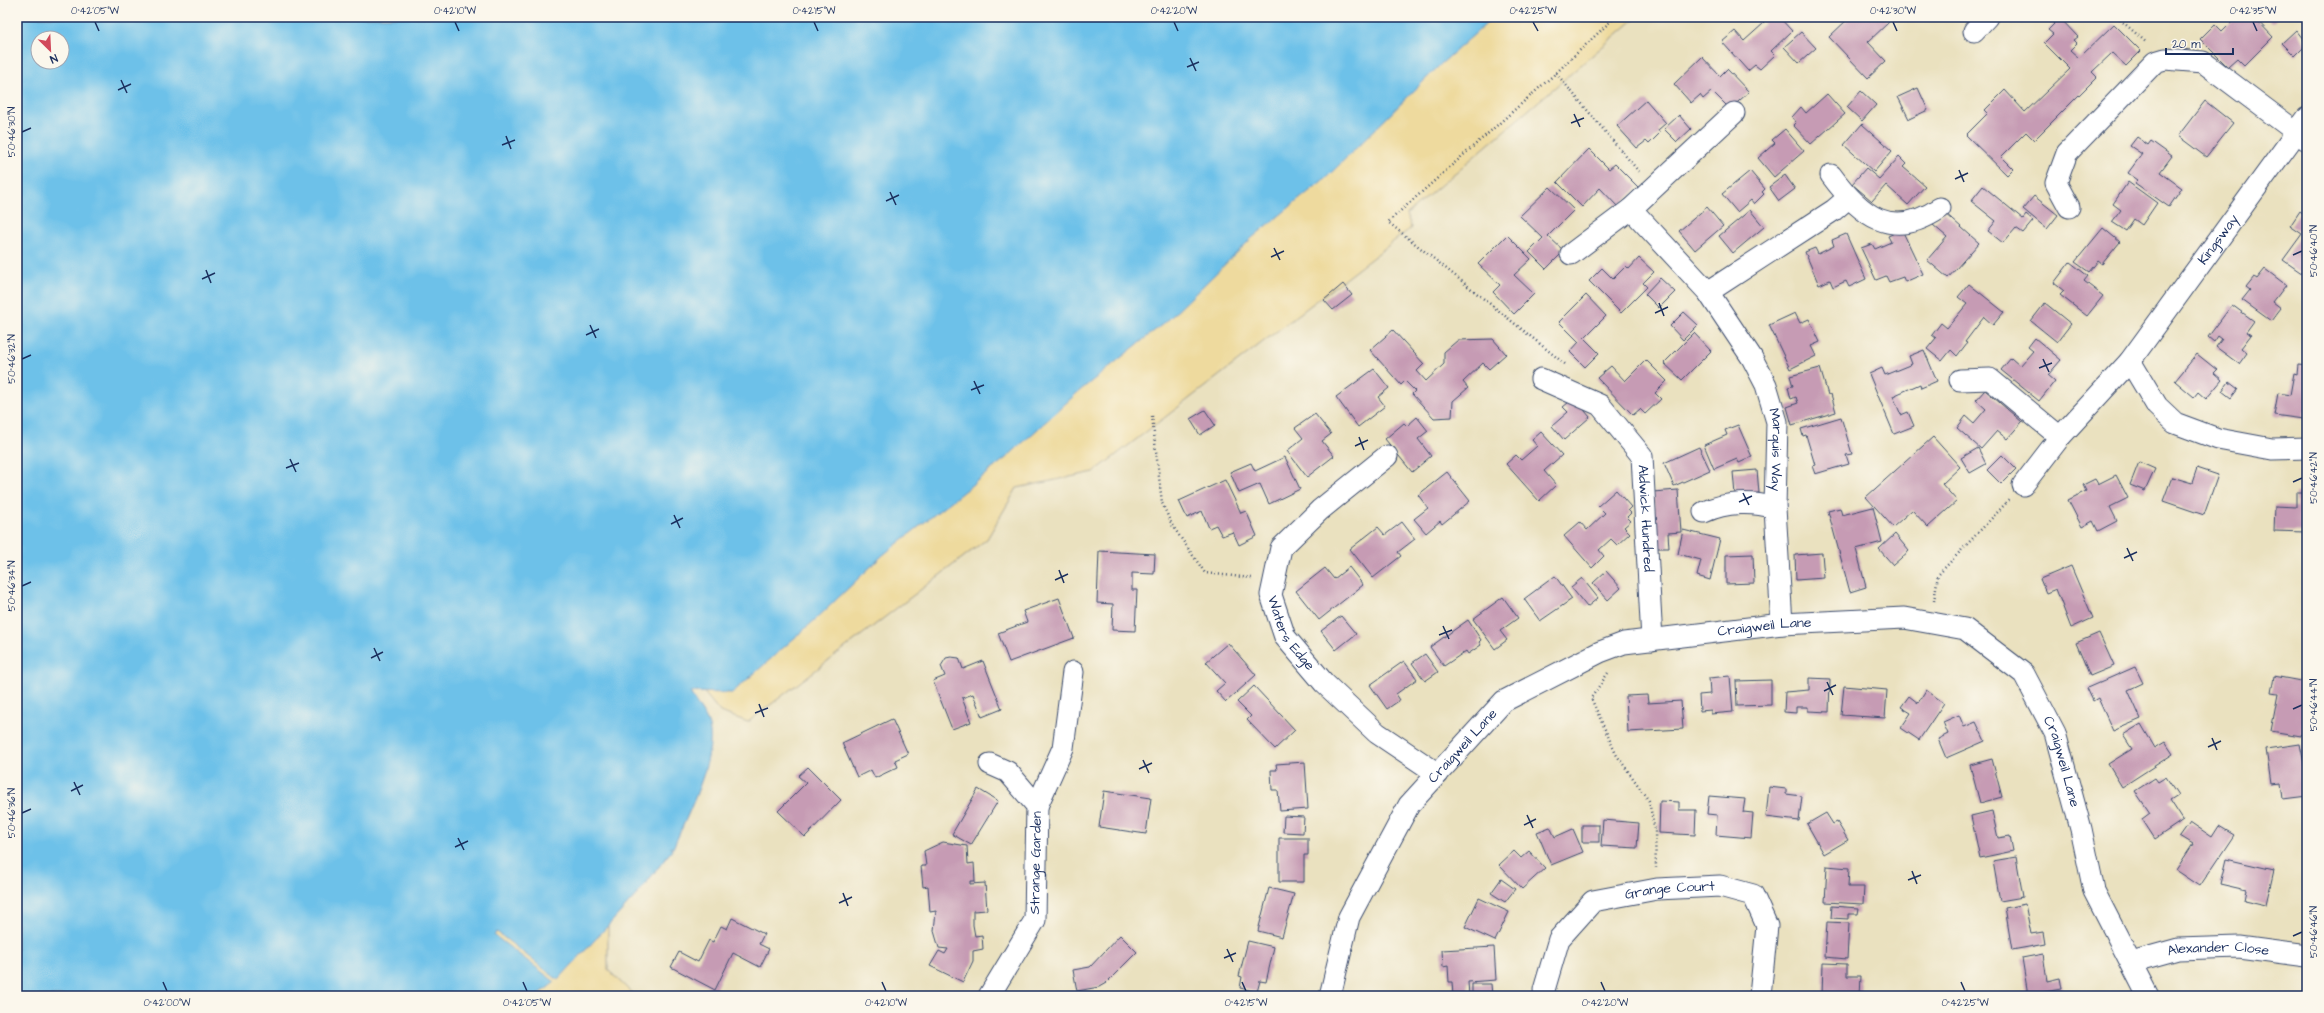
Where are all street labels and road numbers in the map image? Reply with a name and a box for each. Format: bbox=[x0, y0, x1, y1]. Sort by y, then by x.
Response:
street label: Kingsway bbox=[2193, 210, 2244, 269]
street label: Marquis Way bbox=[1763, 405, 1787, 492]
street label: Aldwick Hundred bbox=[1632, 464, 1658, 572]
street label: Waters Edge bbox=[1262, 593, 1320, 675]
street label: Craigweil Lane bbox=[1716, 613, 1812, 642]
street label: Craigweil Lane bbox=[1424, 704, 1502, 788]
street label: Craigweil Lane bbox=[2038, 713, 2085, 810]
street label: Strange Garden bbox=[1025, 811, 1047, 915]
street label: Grange Court bbox=[1623, 876, 1716, 905]
street label: Alexander Close bbox=[2165, 937, 2271, 962]

